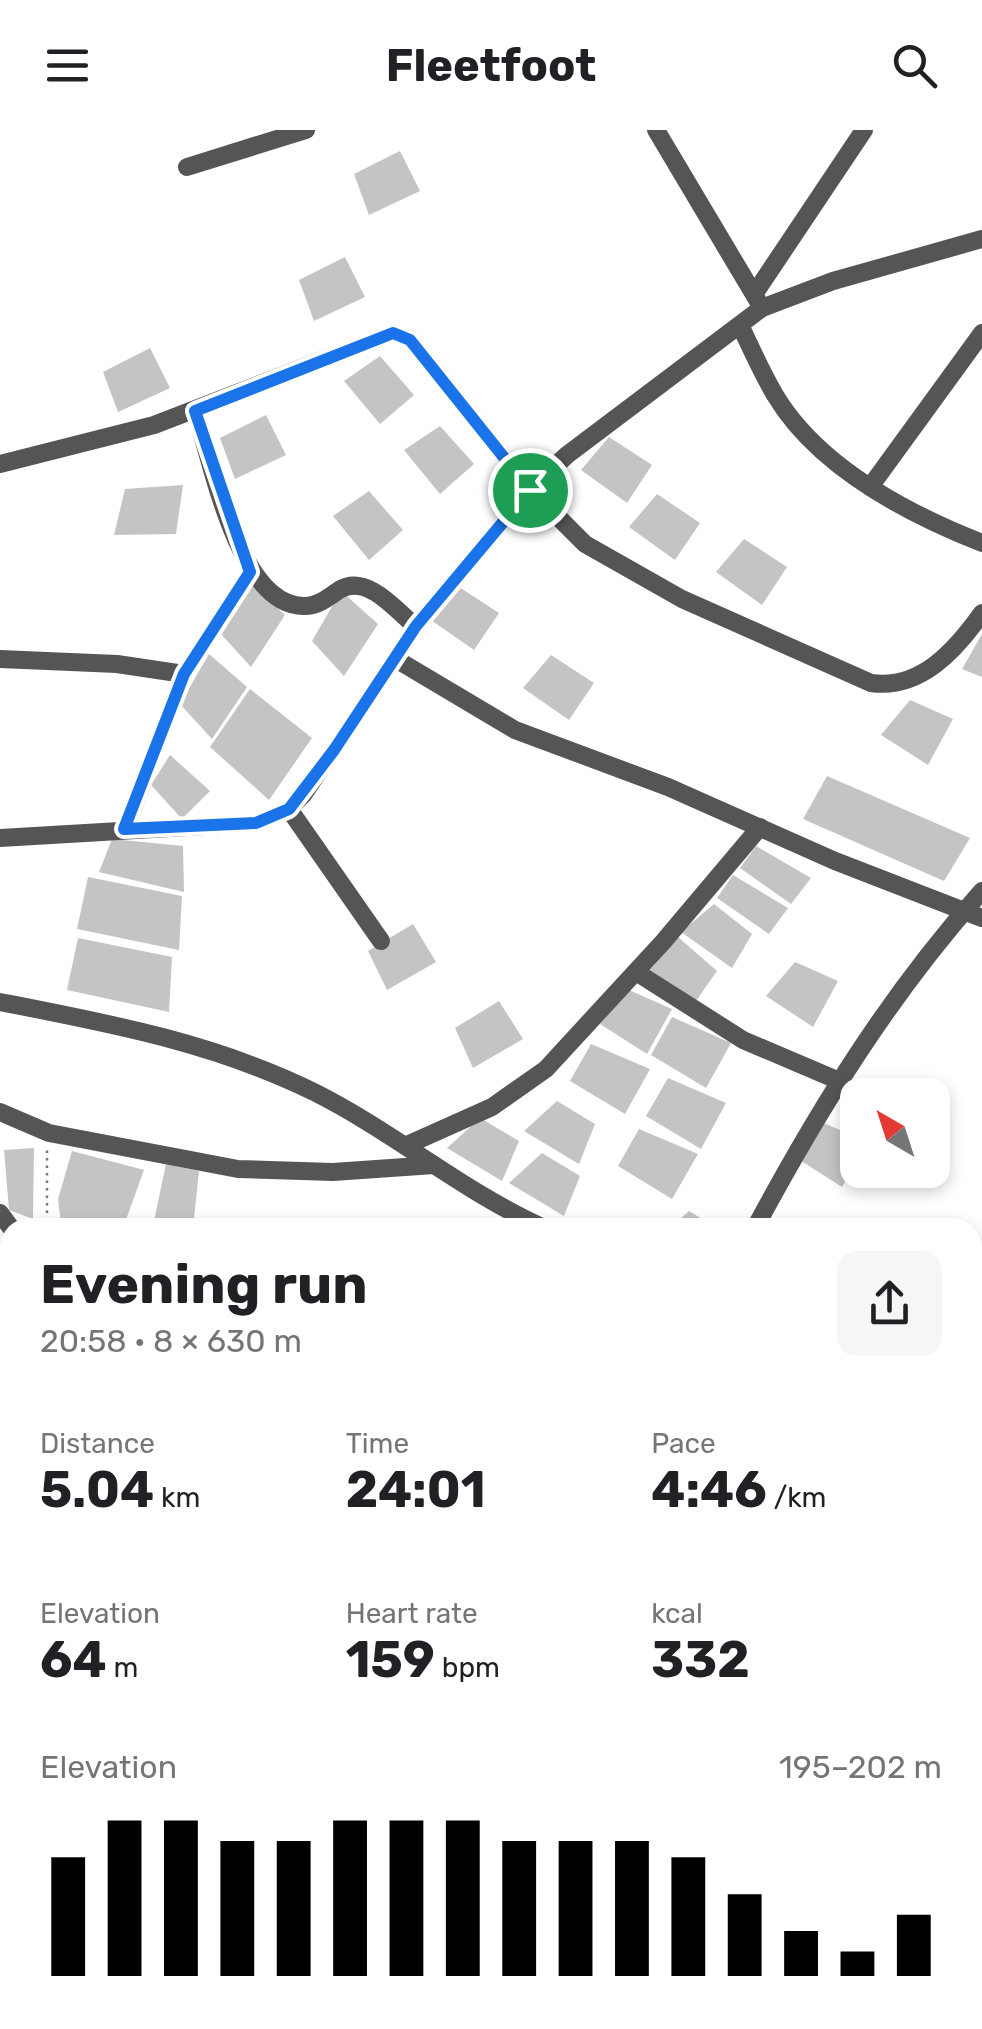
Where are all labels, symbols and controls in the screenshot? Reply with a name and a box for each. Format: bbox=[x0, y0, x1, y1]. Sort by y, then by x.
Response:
icon: menu bbox=[40, 38, 95, 93]
icon: search bbox=[887, 38, 942, 93]
text: Fleetfoot bbox=[386, 39, 596, 92]
pin bbox=[488, 448, 573, 533]
icon: arrive bbox=[503, 463, 558, 518]
north arrow bbox=[840, 1078, 950, 1188]
map controls bbox=[840, 1078, 950, 1188]
button: share bbox=[837, 1251, 942, 1356]
text: Evening run bbox=[40, 1252, 368, 1317]
text: 20:58 · 8 × 630 m bbox=[40, 1322, 302, 1360]
text: Distance bbox=[40, 1427, 155, 1460]
text: Time bbox=[346, 1427, 409, 1460]
text: Pace bbox=[651, 1427, 716, 1460]
text: 5.04 bbox=[40, 1460, 154, 1520]
text: 24:01 bbox=[346, 1460, 486, 1520]
text: 4:46 bbox=[651, 1460, 767, 1520]
text: km bbox=[154, 1481, 200, 1514]
text: /km bbox=[767, 1481, 826, 1514]
text: Elevation bbox=[40, 1597, 160, 1630]
text: Heart rate bbox=[346, 1597, 478, 1630]
text: kcal bbox=[651, 1597, 703, 1630]
text: 64 bbox=[40, 1630, 107, 1690]
text: 159 bbox=[346, 1630, 435, 1690]
text: 332 bbox=[651, 1630, 750, 1690]
text: m bbox=[107, 1651, 138, 1684]
text: bpm bbox=[435, 1651, 500, 1684]
text: Elevation bbox=[40, 1748, 177, 1786]
text: 195–202 m bbox=[779, 1748, 942, 1786]

